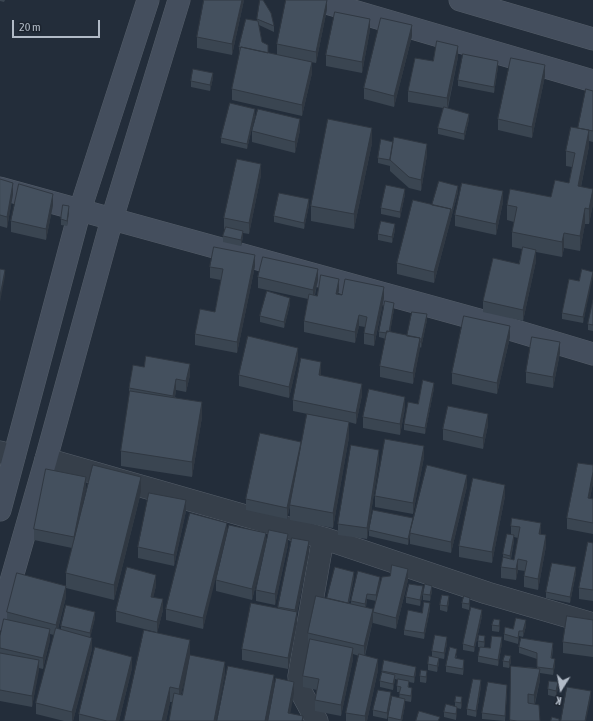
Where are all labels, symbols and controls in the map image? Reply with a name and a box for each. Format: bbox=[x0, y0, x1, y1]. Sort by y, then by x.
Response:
scale bar bbox=[14, 12, 102, 38]
text: 20 m bbox=[19, 20, 41, 34]
north arrow bbox=[541, 669, 581, 709]
text: K bbox=[555, 694, 563, 707]

